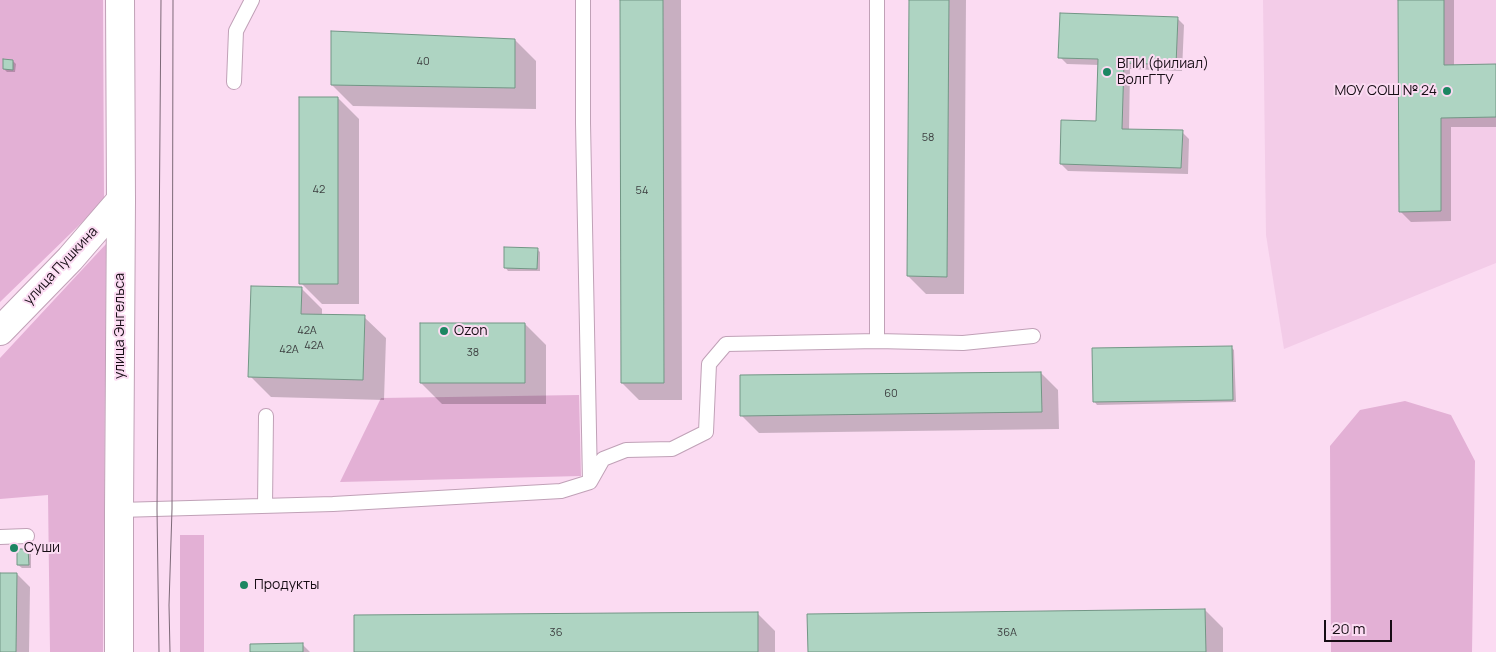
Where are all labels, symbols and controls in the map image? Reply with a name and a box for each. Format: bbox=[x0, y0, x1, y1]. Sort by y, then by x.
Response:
house number: 40 bbox=[416, 55, 430, 69]
place label: ВПИ (филиал) ВолгГТУ bbox=[1117, 56, 1209, 88]
marker: ВПИ (филиал) ВолгГТУ bbox=[1101, 66, 1113, 78]
place label: МОУ СОШ № 24 bbox=[1334, 83, 1437, 99]
marker: МОУ СОШ № 24 bbox=[1441, 85, 1453, 97]
house number: 58 bbox=[922, 131, 934, 145]
house number: 42 bbox=[313, 183, 325, 197]
house number: 54 bbox=[636, 184, 648, 198]
street label: улица Пушкина bbox=[20, 223, 102, 309]
street label: улица Энгельса bbox=[112, 273, 128, 379]
place label: Ozon bbox=[454, 323, 488, 339]
house number: 42А bbox=[297, 324, 317, 338]
marker: Ozon bbox=[438, 325, 450, 337]
house number: 42А bbox=[304, 339, 324, 353]
house number: 42А bbox=[279, 343, 299, 357]
house number: 38 bbox=[467, 346, 479, 360]
house number: 60 bbox=[884, 387, 898, 401]
place label: Суши bbox=[24, 540, 60, 556]
marker: Суши bbox=[8, 542, 20, 554]
place label: Продукты bbox=[254, 577, 319, 593]
marker: Продукты bbox=[238, 579, 250, 591]
scale bar bbox=[1326, 610, 1394, 642]
text: 20 m bbox=[1332, 618, 1365, 639]
house number: 36 bbox=[550, 626, 562, 640]
house number: 36А bbox=[997, 626, 1017, 640]

